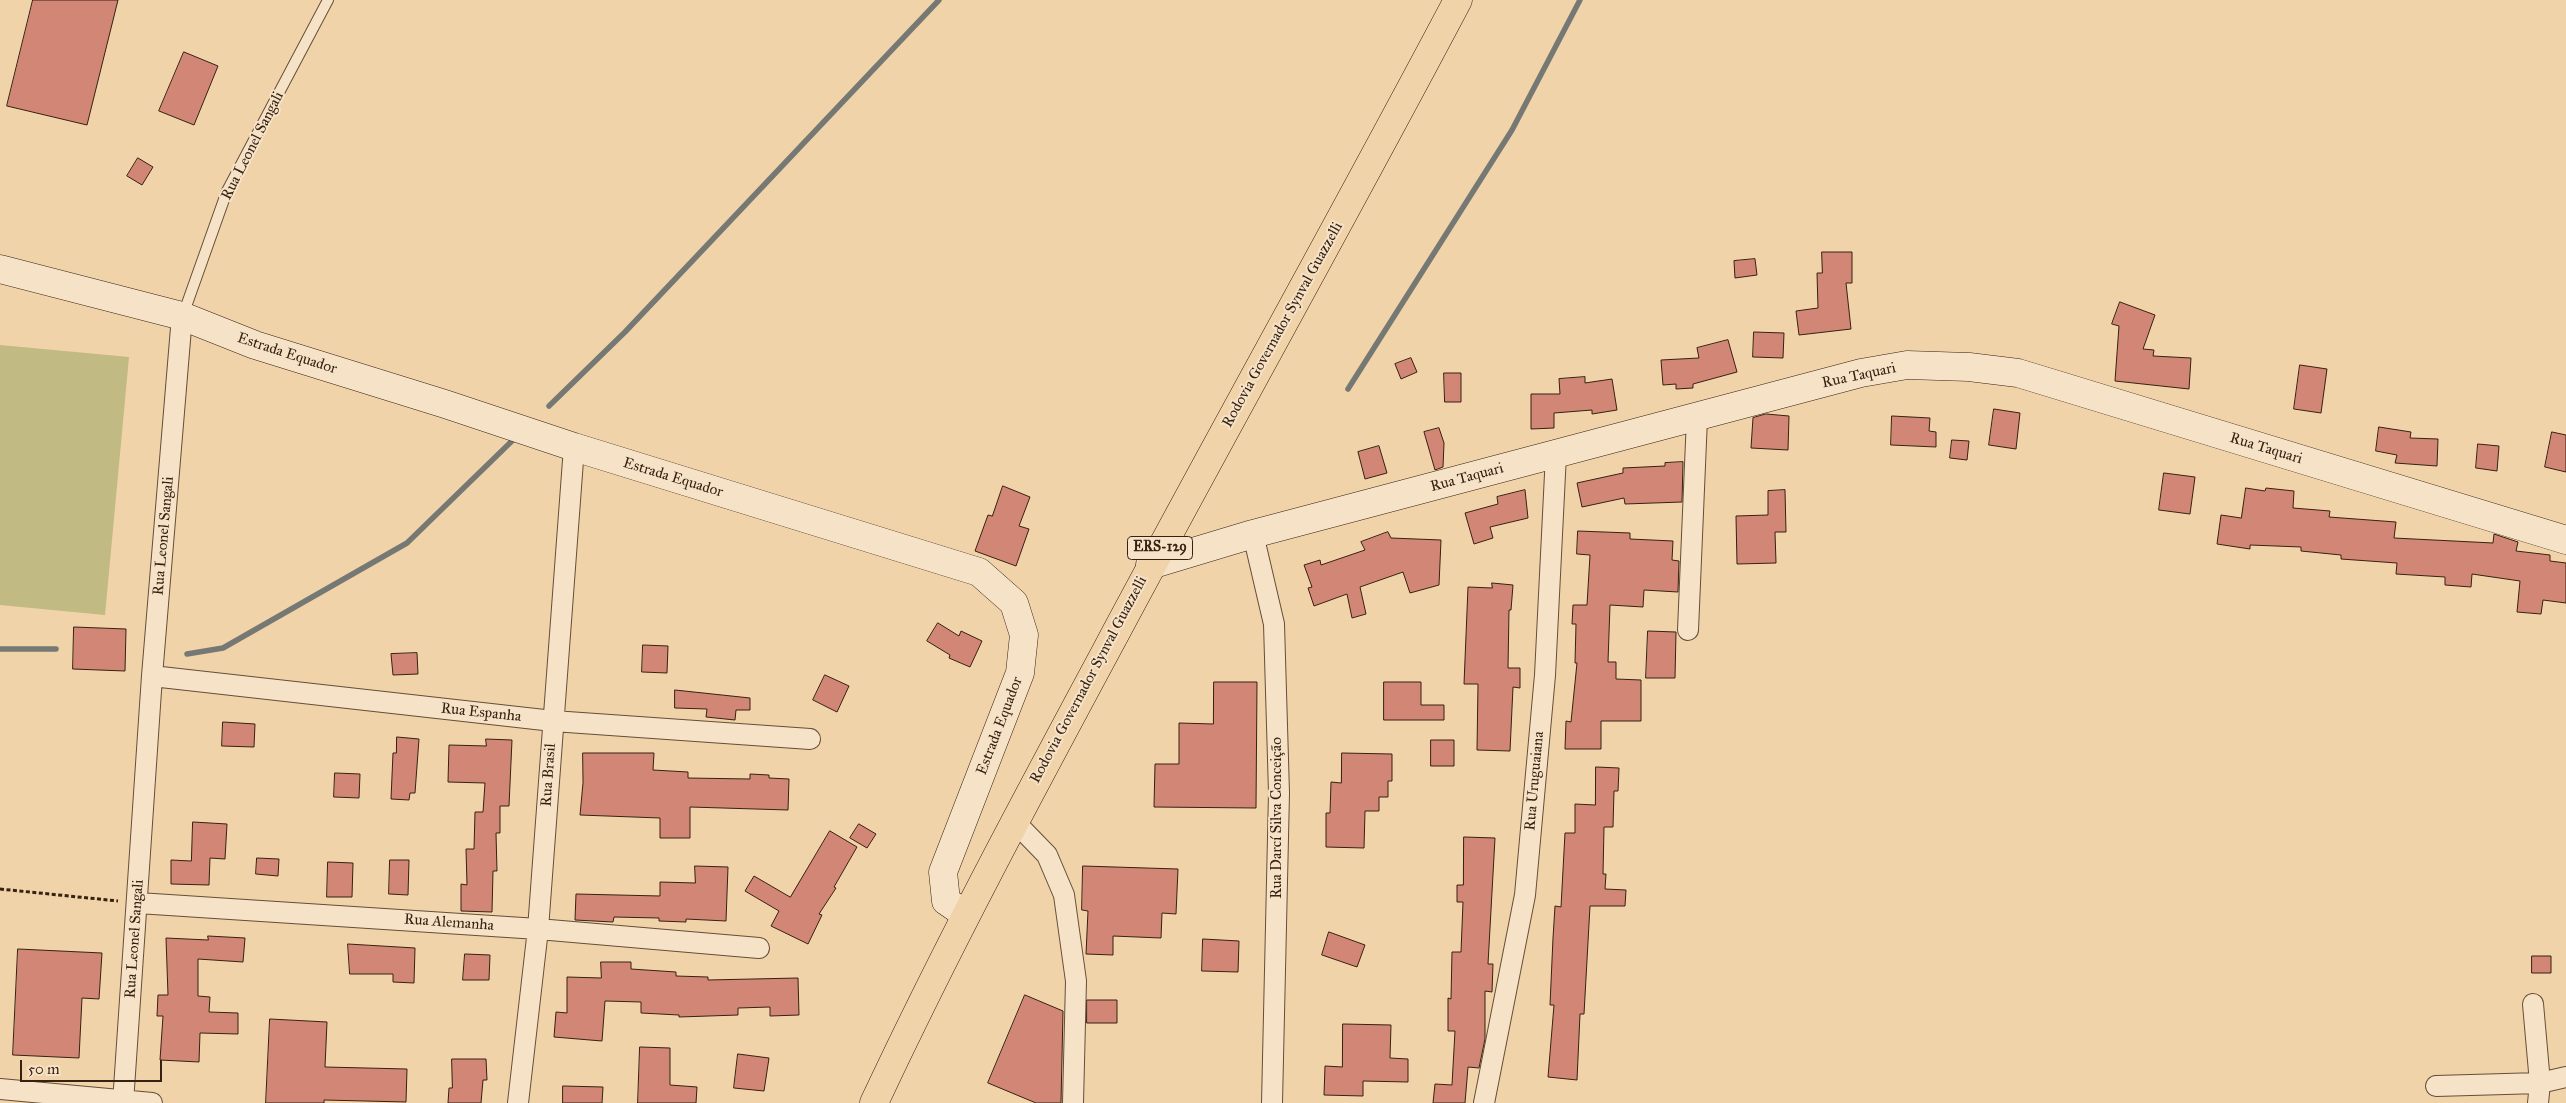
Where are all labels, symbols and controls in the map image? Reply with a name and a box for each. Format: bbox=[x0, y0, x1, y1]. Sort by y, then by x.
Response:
street label: Rua Leonel Sangali bbox=[218, 89, 288, 203]
street label: Rodovia Governador Synval Guazzelli bbox=[1219, 219, 1347, 431]
street label: Estrada Equador bbox=[235, 329, 339, 379]
street label: Rua Taquari bbox=[1820, 359, 1898, 393]
street label: Rua Taquari bbox=[2228, 429, 2304, 469]
street label: Estrada Equador bbox=[621, 454, 725, 502]
street label: Rua Taquari bbox=[1428, 460, 1506, 496]
street label: Rua Leonel Sangali bbox=[150, 476, 178, 596]
road number: ERS-129 bbox=[1128, 536, 1192, 560]
street label: Rodovia Governador Synval Guazzelli bbox=[1027, 573, 1151, 787]
street label: Estrada Equador bbox=[973, 674, 1027, 778]
street label: Rua Espanha bbox=[440, 700, 522, 726]
street label: Rua Uruguaiana bbox=[1522, 731, 1548, 831]
street label: Rua Darcí Silva Conceição bbox=[1268, 737, 1286, 899]
street label: Rua Brasil bbox=[538, 743, 560, 807]
street label: Rua Leonel Sangali bbox=[122, 879, 148, 999]
street label: Rua Alemanha bbox=[403, 911, 495, 935]
scale bar bbox=[22, 1050, 165, 1082]
text: 50 m bbox=[28, 1060, 60, 1078]

